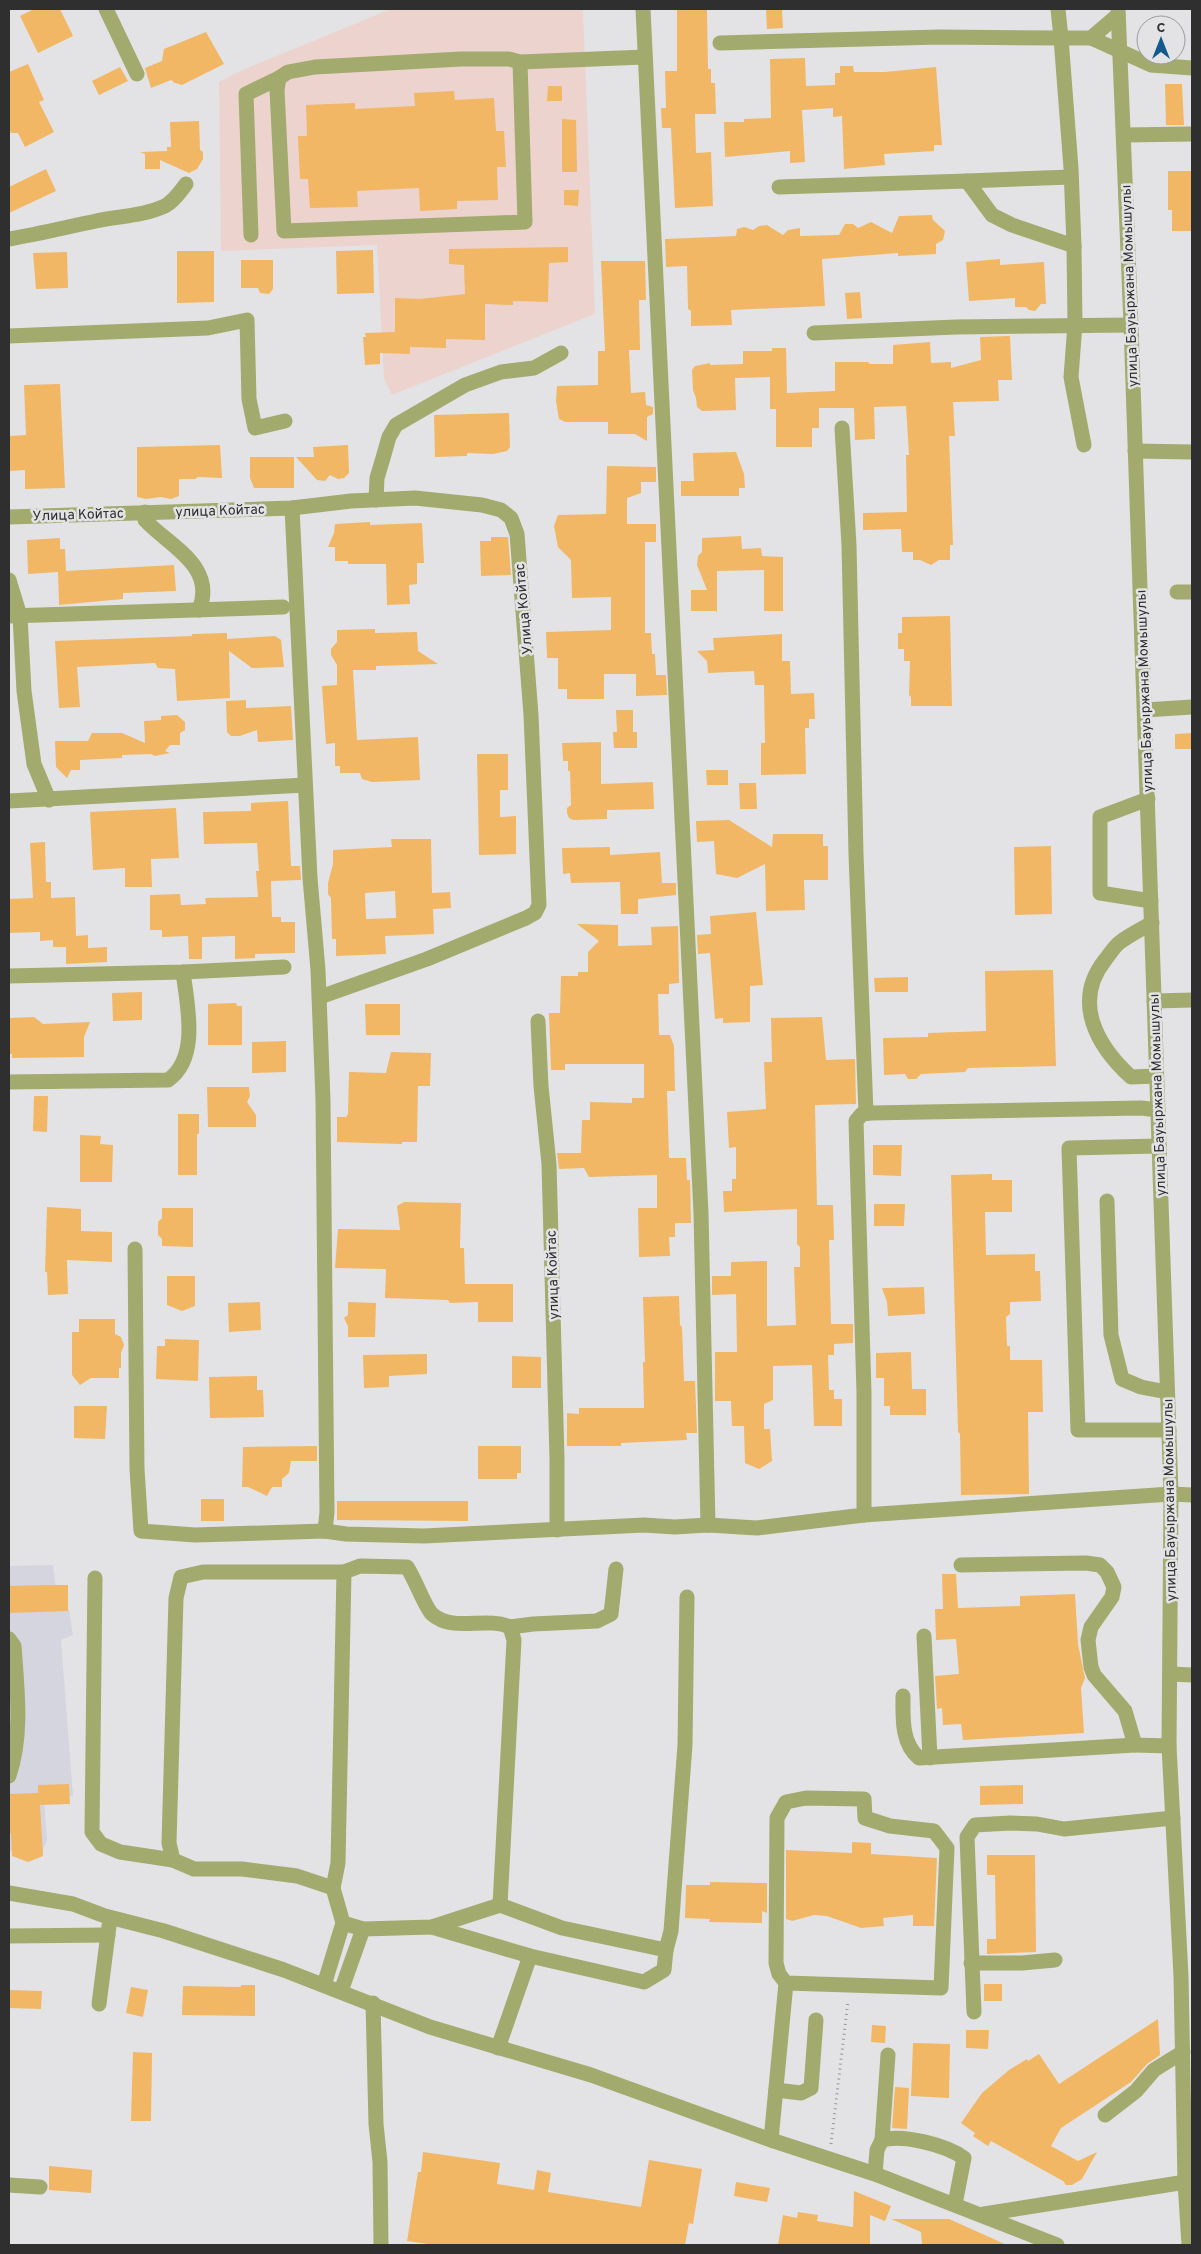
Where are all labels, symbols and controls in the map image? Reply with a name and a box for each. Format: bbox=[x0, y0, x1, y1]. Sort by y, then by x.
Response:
north arrow bbox=[1136, 15, 1186, 65]
text: С bbox=[1157, 20, 1166, 37]
street label: улица Бауыржана Момышулы bbox=[1118, 184, 1143, 388]
street label: улица Койтас bbox=[175, 501, 265, 522]
street label: Улица Койтас bbox=[32, 505, 124, 526]
street label: Улица Койтас bbox=[512, 563, 537, 655]
street label: улица Бауыржана Момышулы bbox=[1133, 589, 1158, 793]
street label: улица Бауыржана Момышулы bbox=[1146, 993, 1171, 1197]
street label: улица Койтас bbox=[543, 1230, 564, 1320]
street label: улица Бауыржана Момышулы bbox=[1160, 1398, 1181, 1601]

